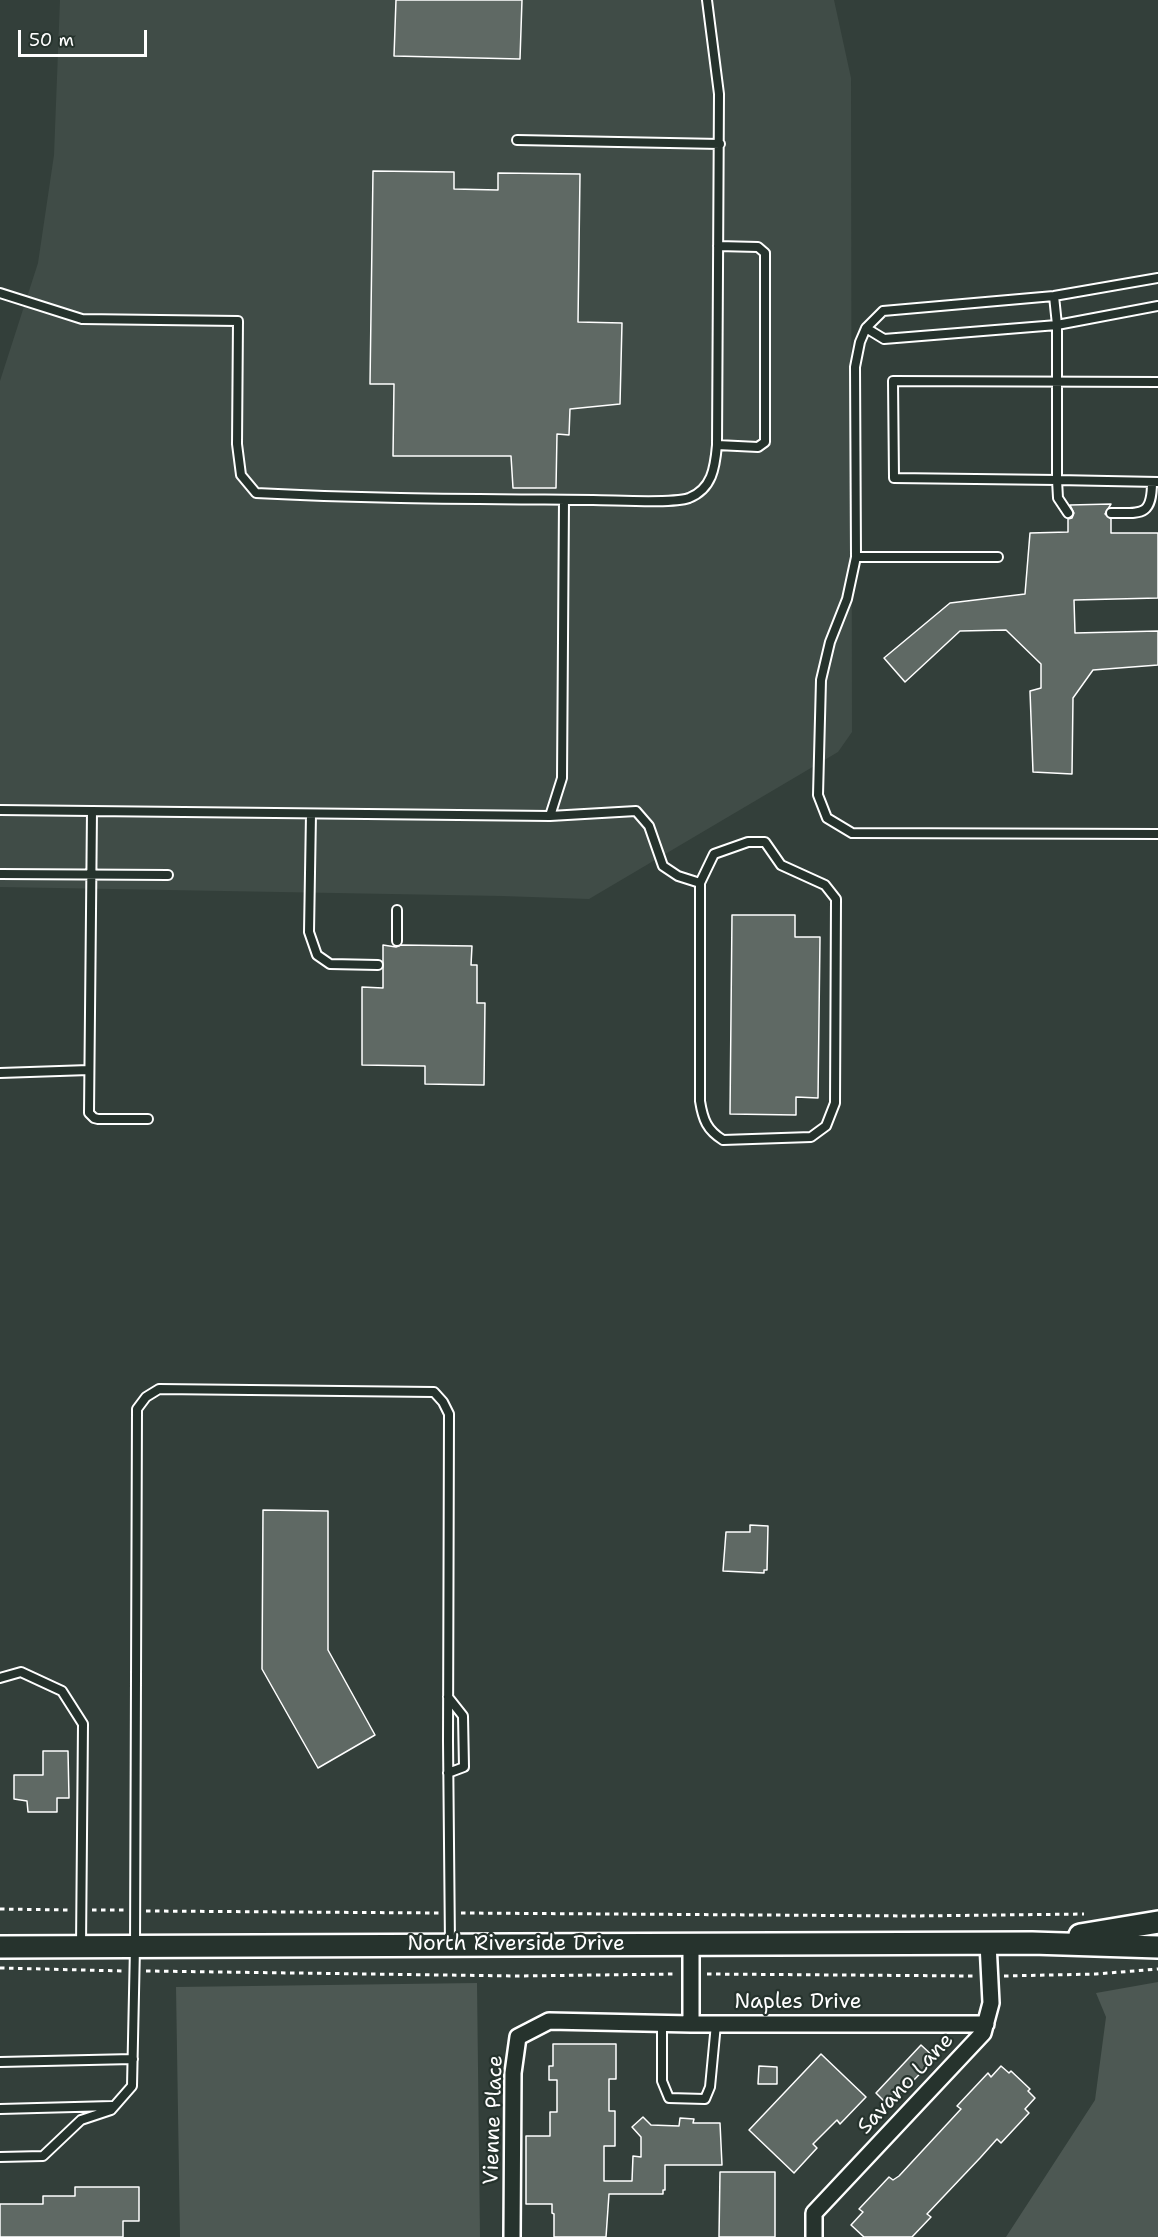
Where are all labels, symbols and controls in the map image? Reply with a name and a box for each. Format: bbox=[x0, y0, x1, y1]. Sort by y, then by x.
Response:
scale bar bbox=[21, 18, 150, 56]
text: 50 m bbox=[29, 28, 74, 52]
street label: North Riverside Drive bbox=[407, 1932, 625, 1958]
street label: Naples Drive bbox=[734, 1990, 862, 2016]
street label: Savano Lane bbox=[853, 2028, 959, 2140]
street label: Vienne Place bbox=[479, 2055, 509, 2185]

